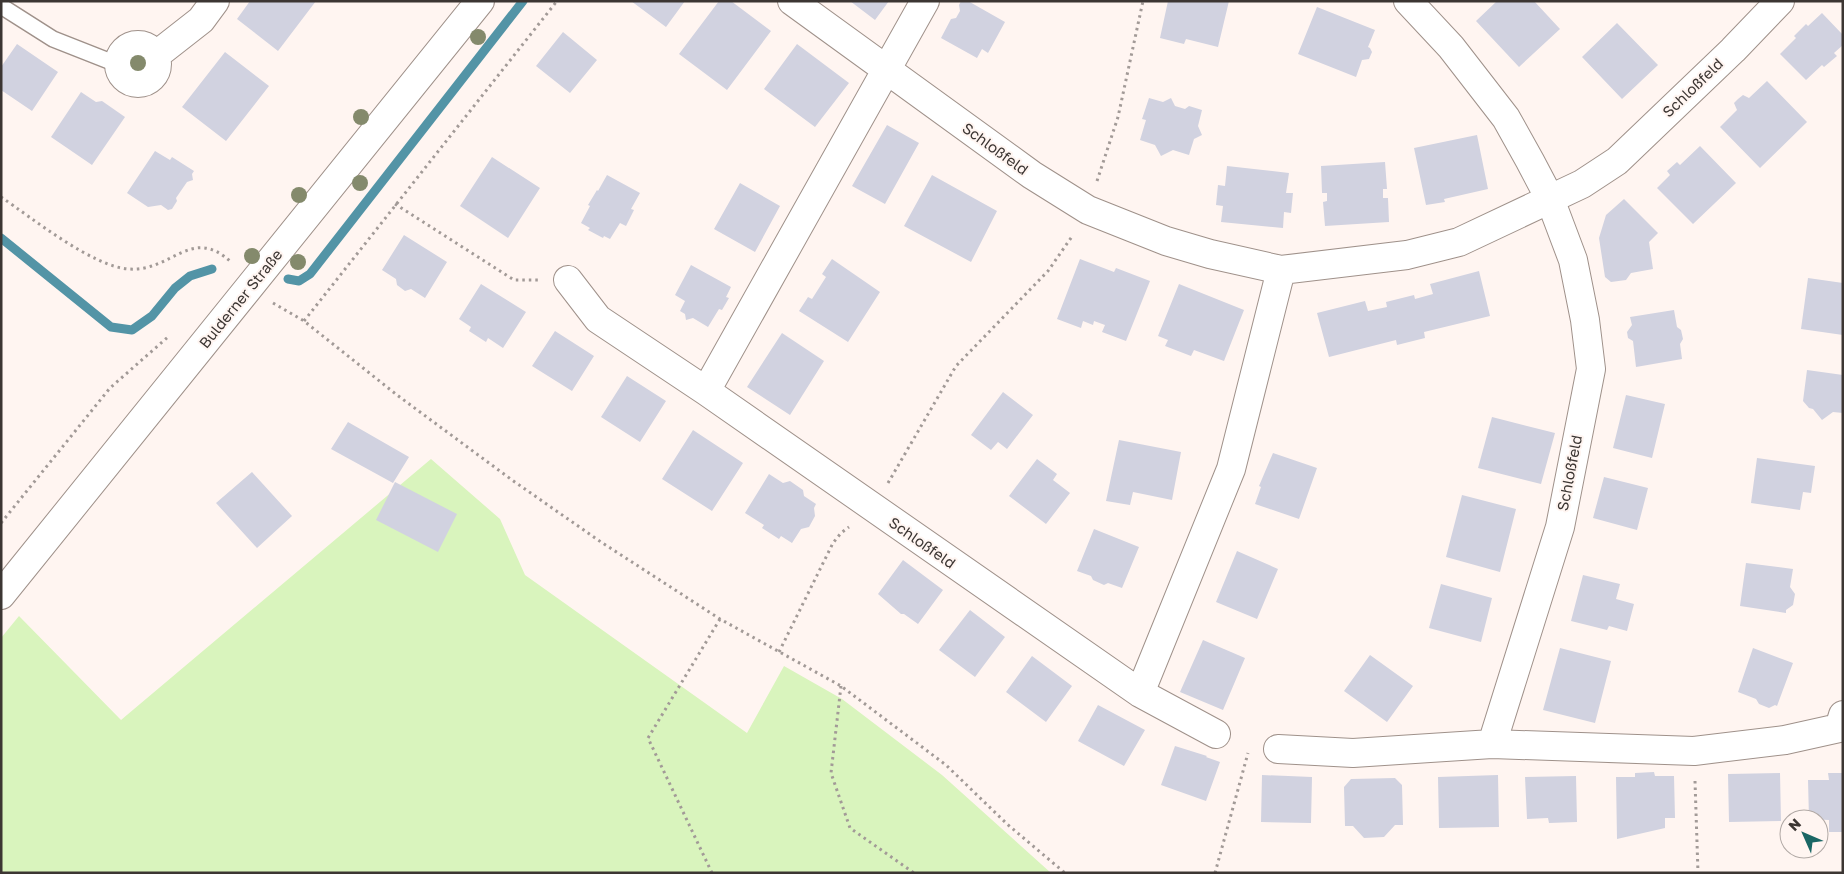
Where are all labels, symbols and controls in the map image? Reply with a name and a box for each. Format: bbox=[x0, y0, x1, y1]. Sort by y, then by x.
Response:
street label: Schloßfeld bbox=[1658, 54, 1726, 121]
street label: Schloßfeld bbox=[959, 118, 1032, 178]
street label: Bulderner Straße bbox=[195, 245, 286, 351]
street label: Schloßfeld bbox=[1553, 433, 1585, 512]
street label: Schloßfeld bbox=[886, 513, 959, 572]
north arrow bbox=[1779, 809, 1829, 859]
text: N bbox=[1785, 815, 1804, 834]

